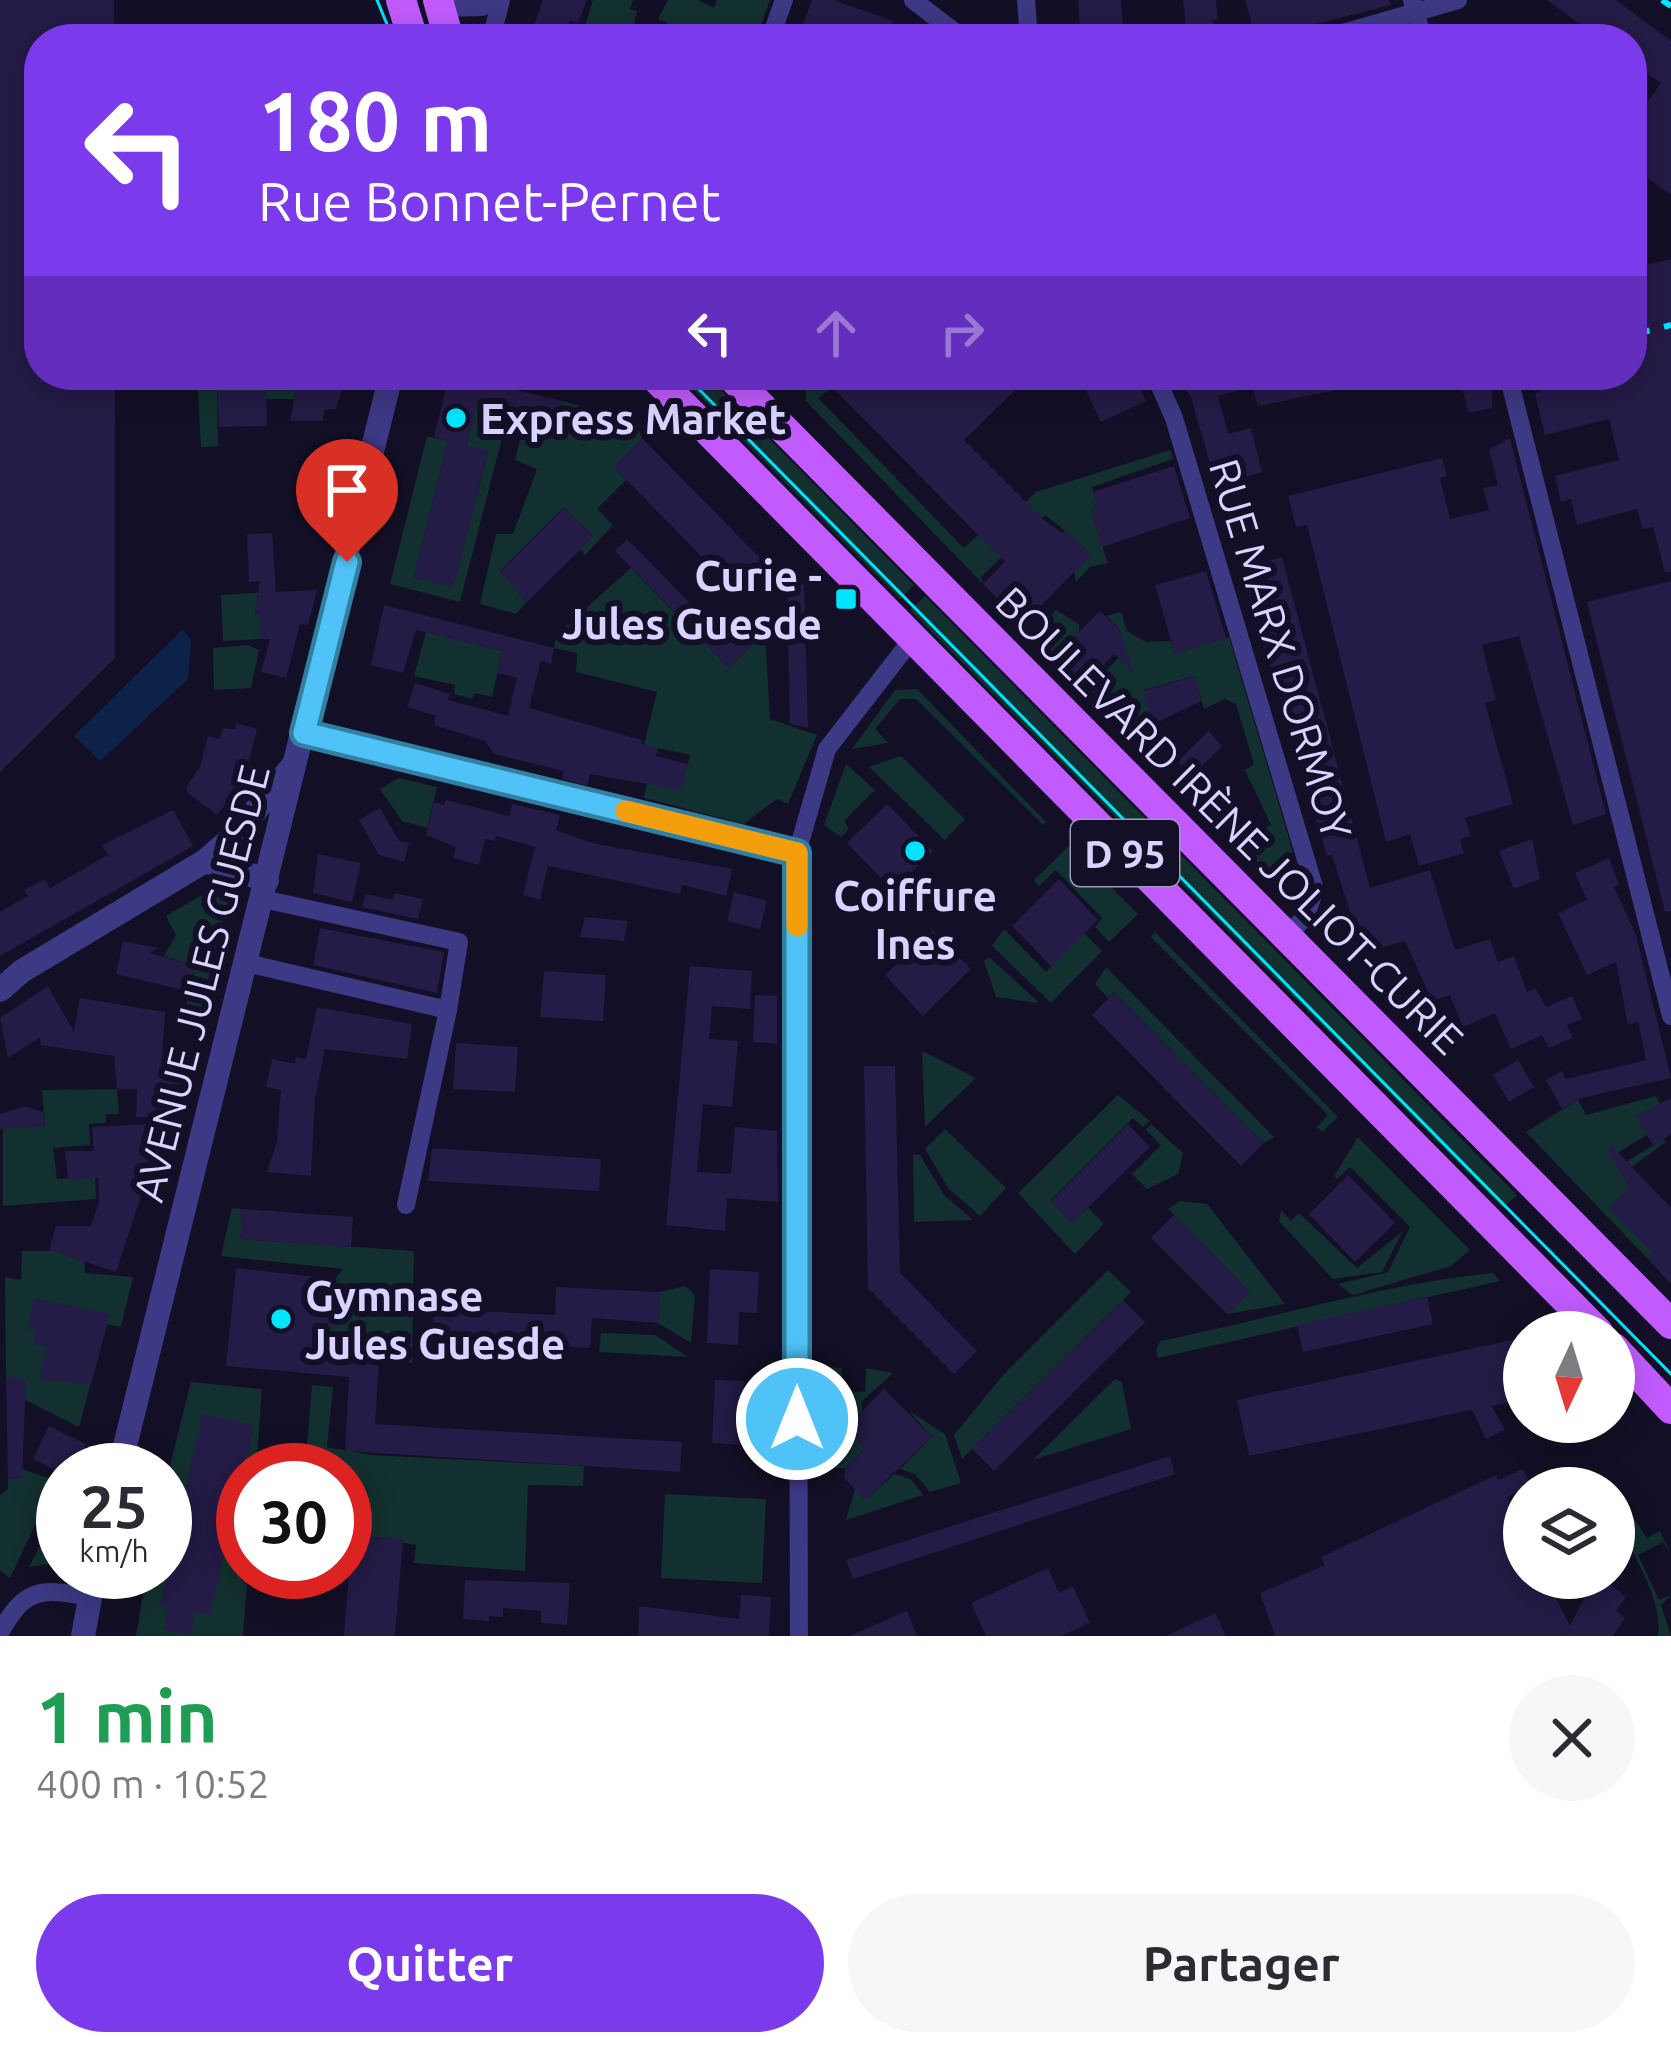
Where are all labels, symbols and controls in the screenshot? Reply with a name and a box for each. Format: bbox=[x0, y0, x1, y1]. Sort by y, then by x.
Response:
icon: left bbox=[60, 72, 216, 228]
text: 180 m bbox=[258, 73, 492, 167]
text: Rue Bonnet-Pernet bbox=[258, 171, 721, 231]
icon: left bbox=[677, 300, 743, 366]
icon: ahead bbox=[803, 300, 869, 366]
icon: right bbox=[929, 300, 995, 366]
place label: Express Market bbox=[480, 395, 786, 442]
marker: Express Market bbox=[443, 405, 469, 431]
pin bbox=[296, 439, 398, 562]
street label: RUE MARX DORMOY bbox=[1201, 453, 1361, 845]
icon: arrive bbox=[314, 457, 380, 523]
place label: Curie - Jules Guesde bbox=[562, 552, 822, 647]
street label: BOULEVARD IRÈNE JOLIOT-CURIE bbox=[987, 577, 1473, 1063]
marker: Curie - Jules Guesde bbox=[833, 586, 859, 612]
street label: AVENUE JULES GUESDE bbox=[124, 760, 278, 1206]
road number: D 95 bbox=[1071, 820, 1179, 886]
marker: Coiffure Ines bbox=[902, 838, 928, 864]
place label: Coiffure Ines bbox=[833, 872, 997, 967]
place label: Gymnase Jules Guesde bbox=[305, 1272, 565, 1367]
marker: Gymnase Jules Guesde bbox=[268, 1306, 294, 1332]
north arrow bbox=[1503, 1311, 1635, 1443]
map controls bbox=[1503, 1311, 1635, 1599]
position arrow bbox=[734, 1356, 860, 1482]
speed limit sign: 30 bbox=[216, 1443, 372, 1599]
button: layers bbox=[1503, 1467, 1635, 1599]
text: 25 bbox=[80, 1472, 148, 1539]
text: km/h bbox=[79, 1534, 149, 1568]
button: close bbox=[1509, 1675, 1635, 1801]
text: 1 min bbox=[36, 1676, 218, 1757]
text: 400 m · 10:52 bbox=[36, 1762, 270, 1805]
button: Quitter bbox=[36, 1894, 824, 2032]
button: Partager bbox=[848, 1894, 1635, 2032]

